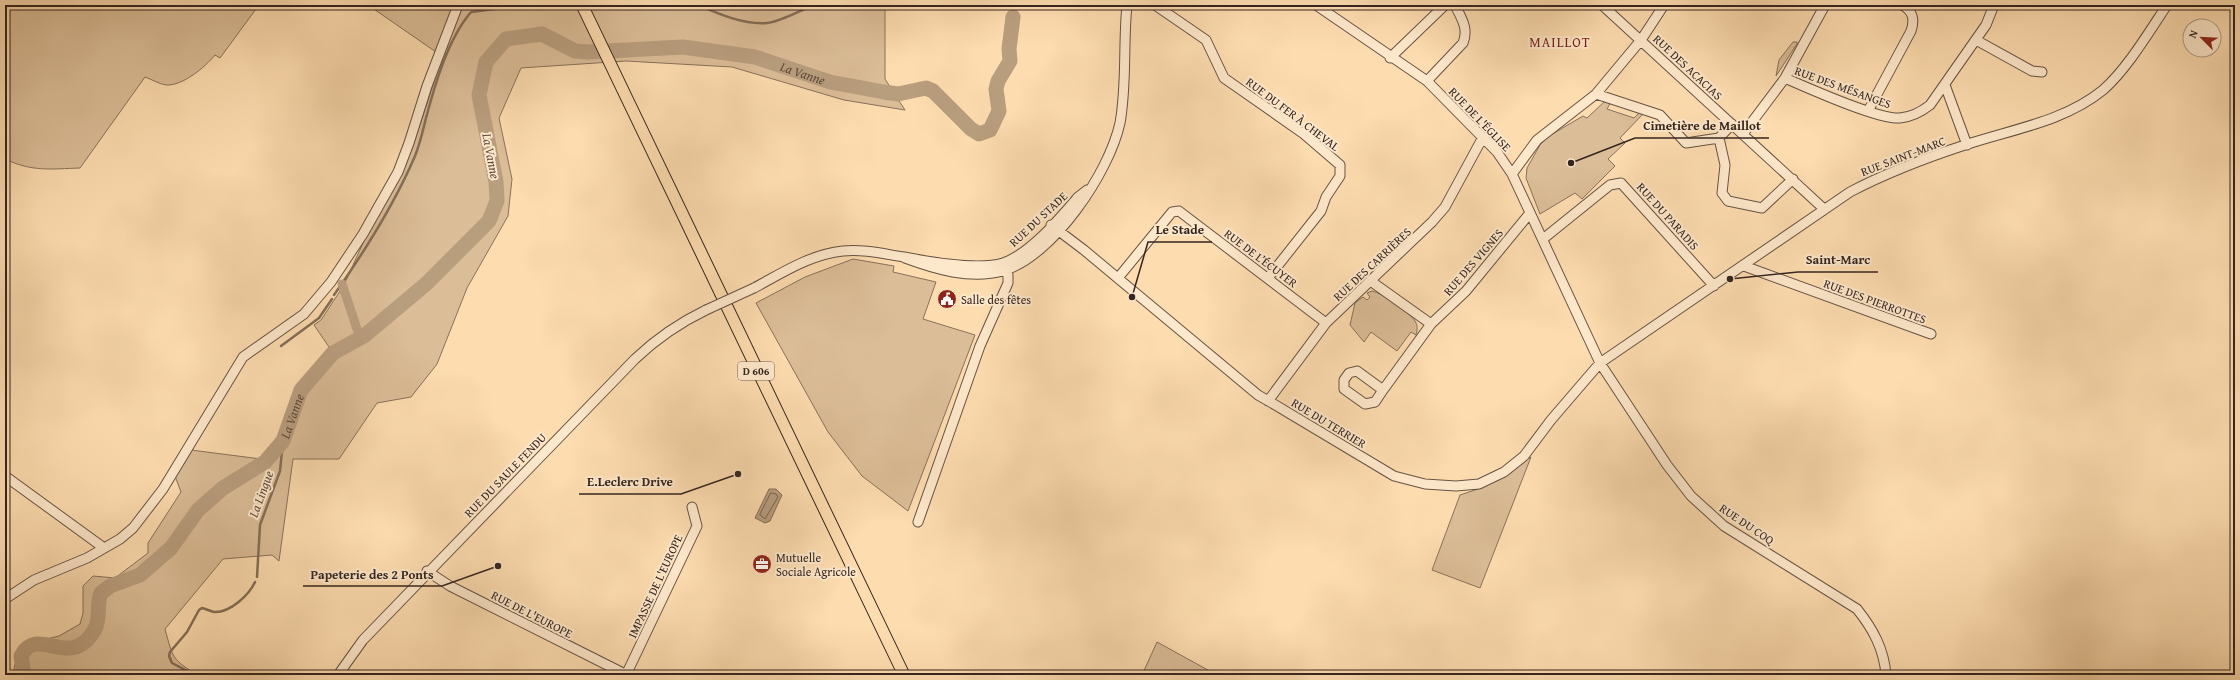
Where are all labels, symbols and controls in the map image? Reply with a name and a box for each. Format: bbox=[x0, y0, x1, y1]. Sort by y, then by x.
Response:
north arrow bbox=[2182, 18, 2222, 58]
text: N bbox=[2184, 27, 2202, 41]
street label: RUE DES ACACIAS bbox=[1650, 30, 1726, 104]
district label: MAILLOT bbox=[1529, 32, 1591, 52]
water label: La Vanne bbox=[777, 56, 828, 89]
street label: RUE DES MÉSANGES bbox=[1793, 62, 1894, 112]
street label: RUE DU FER À CHEVAL bbox=[1243, 73, 1343, 155]
street label: RUE DE L'ÉGLISE bbox=[1445, 83, 1515, 155]
callout: Cimetière de Maillot bbox=[1635, 113, 1769, 138]
text: Cimetière de Maillot bbox=[1643, 116, 1761, 135]
water label: La Vanne bbox=[477, 131, 505, 180]
street label: RUE SAINT-MARC bbox=[1858, 132, 1948, 180]
street label: RUE DU PARADIS bbox=[1633, 179, 1703, 254]
street label: RUE DU STADE bbox=[1005, 188, 1071, 250]
callout: Le Stade bbox=[1148, 217, 1212, 242]
text: Le Stade bbox=[1156, 220, 1204, 239]
street label: RUE DES CARRIÈRES bbox=[1329, 223, 1415, 305]
street label: RUE DE L’ÉCUYER bbox=[1221, 225, 1301, 291]
street label: RUE DES VIGNES bbox=[1439, 225, 1507, 299]
callout: Saint-Marc bbox=[1798, 247, 1878, 272]
text: Saint-Marc bbox=[1806, 250, 1870, 269]
street label: RUE DES PIERROTTES bbox=[1821, 275, 1929, 328]
public building icon: Salle des fêtes bbox=[936, 288, 958, 310]
place label: Salle des fêtes bbox=[961, 291, 1031, 308]
road number: D 606 bbox=[738, 362, 774, 380]
water label: La Vanne bbox=[275, 391, 308, 442]
street label: RUE DU TERRIER bbox=[1288, 394, 1370, 452]
street label: RUE DU SAULE FENDU bbox=[460, 429, 550, 521]
water label: La Lingue bbox=[243, 468, 278, 521]
callout: E.Leclerc Drive bbox=[579, 469, 681, 494]
text: E.Leclerc Drive bbox=[587, 472, 673, 491]
street label: RUE DU COQ bbox=[1716, 499, 1778, 549]
street label: IMPASSE DE L'EUROPE bbox=[623, 531, 687, 641]
place label: Mutuelle Sociale Agricole bbox=[776, 549, 856, 580]
office icon: Mutuelle Sociale Agricole bbox=[751, 553, 773, 575]
callout: Papeterie des 2 Ponts bbox=[303, 561, 442, 586]
text: Papeterie des 2 Ponts bbox=[310, 565, 434, 584]
street label: RUE DE L'EUROPE bbox=[488, 586, 576, 642]

